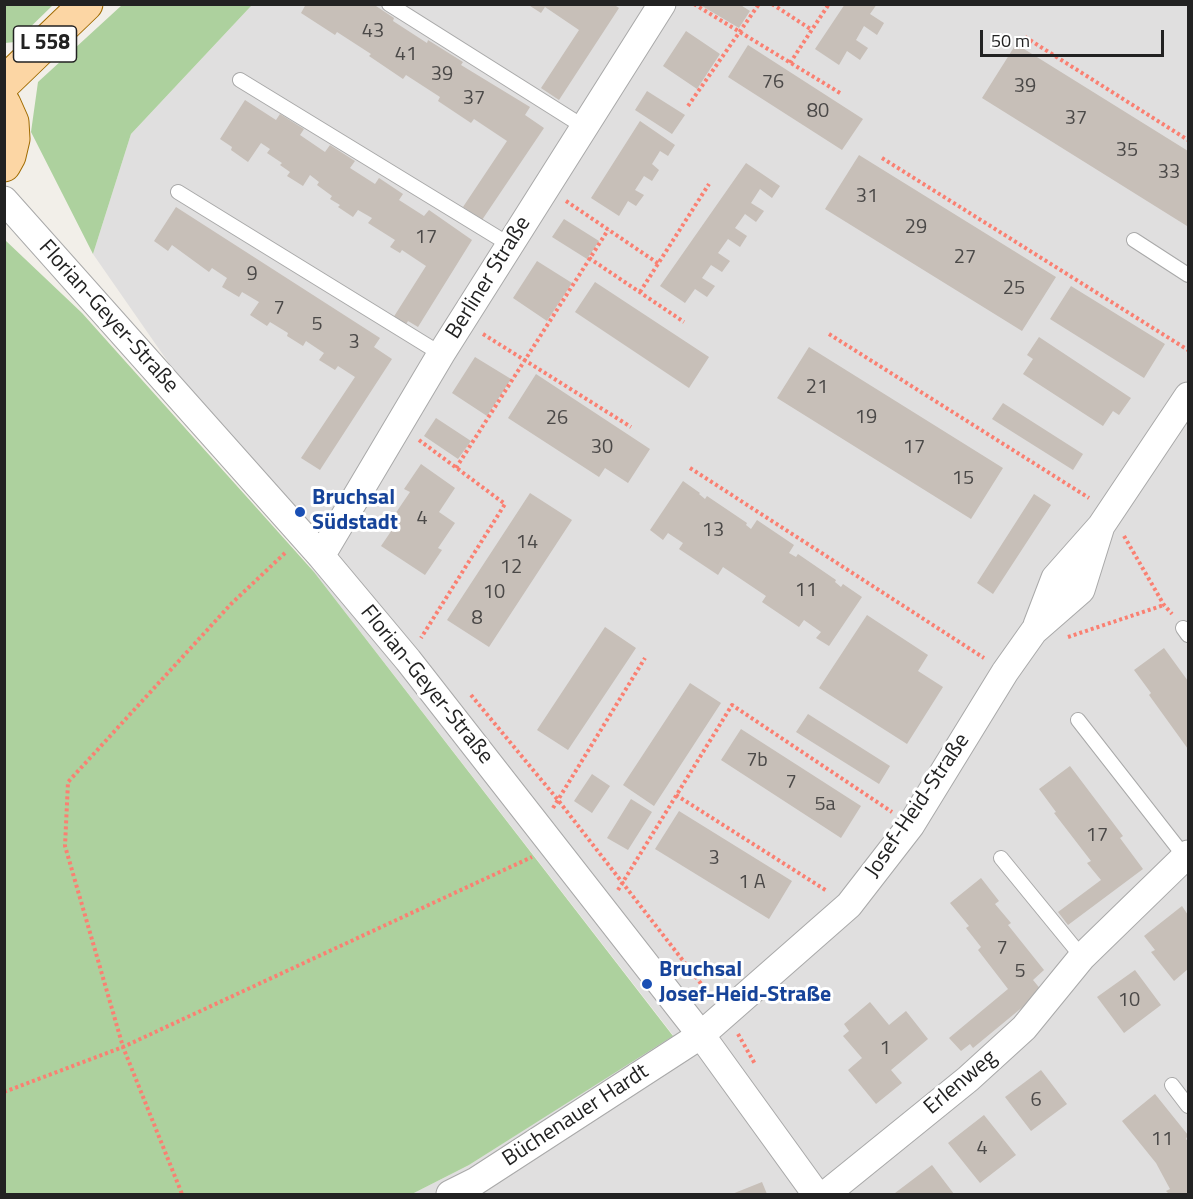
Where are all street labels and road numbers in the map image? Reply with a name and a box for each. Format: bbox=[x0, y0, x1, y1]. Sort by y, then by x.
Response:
road number: L 558 bbox=[14, 26, 76, 62]
street label: Berliner Straße bbox=[441, 212, 537, 344]
street label: Florian-Geyer-Straße bbox=[32, 235, 184, 399]
street label: Florian-Geyer-Straße bbox=[354, 600, 498, 770]
street label: Josef-Heid-Straße bbox=[860, 729, 976, 883]
street label: Erlenweg bbox=[919, 1045, 1003, 1121]
street label: Büchenauer Hardt bbox=[498, 1059, 654, 1173]

